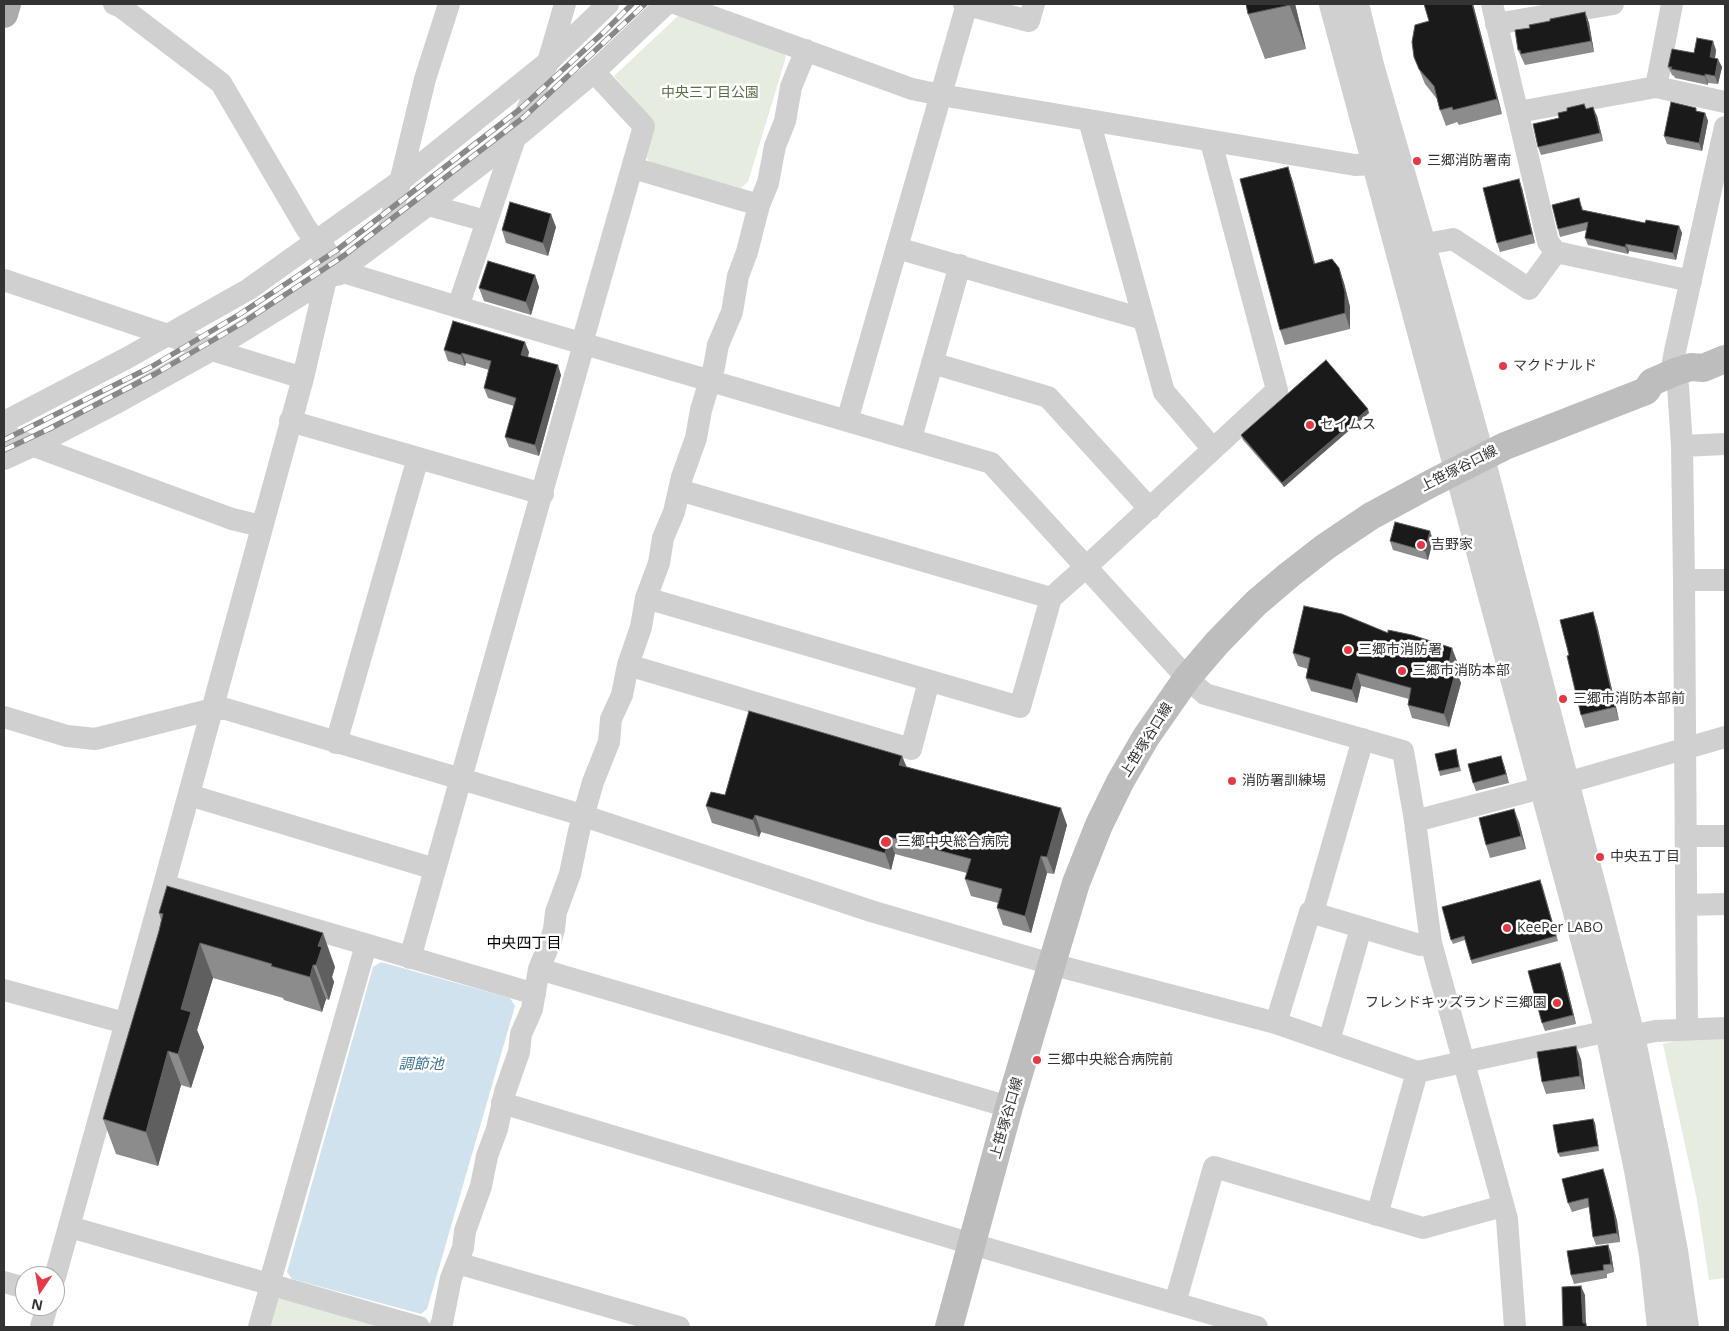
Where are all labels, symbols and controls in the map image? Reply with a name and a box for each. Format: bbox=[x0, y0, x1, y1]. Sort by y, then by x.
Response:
park label: 中央三丁目公園 bbox=[661, 85, 759, 101]
place label: 三郷消防署南 bbox=[1427, 153, 1511, 169]
marker: 三郷消防署南 bbox=[1411, 155, 1423, 167]
place label: マクドナルド bbox=[1513, 358, 1597, 374]
marker: マクドナルド bbox=[1497, 360, 1509, 372]
place label: セイムス bbox=[1320, 417, 1376, 433]
marker: セイムス bbox=[1304, 419, 1316, 431]
street label: 上笹塚谷口線 bbox=[1418, 442, 1500, 496]
place label: 吉野家 bbox=[1431, 537, 1473, 553]
marker: 吉野家 bbox=[1415, 539, 1427, 551]
place label: 三郷市消防署 bbox=[1358, 642, 1442, 658]
marker: 三郷市消防署 bbox=[1342, 644, 1354, 656]
place label: 三郷市消防本部 bbox=[1412, 663, 1510, 679]
marker: 三郷市消防本部 bbox=[1396, 665, 1408, 677]
place label: 三郷市消防本部前 bbox=[1573, 691, 1685, 707]
marker: 三郷市消防本部前 bbox=[1557, 693, 1569, 705]
street label: 上笹塚谷口線 bbox=[1118, 700, 1176, 780]
place label: 消防署訓練場 bbox=[1242, 773, 1326, 789]
marker: 消防署訓練場 bbox=[1226, 775, 1238, 787]
place label: 三郷中央総合病院 bbox=[897, 834, 1009, 850]
marker: 三郷中央総合病院 bbox=[879, 835, 893, 849]
place label: 中央五丁目 bbox=[1610, 849, 1680, 865]
marker: 中央五丁目 bbox=[1594, 851, 1606, 863]
place label: KeePer LABO bbox=[1517, 920, 1603, 936]
marker: KeePer LABO bbox=[1501, 922, 1513, 934]
district label: 中央四丁目 bbox=[487, 935, 561, 953]
place label: フレンドキッズランド三郷園 bbox=[1365, 995, 1547, 1011]
marker: フレンドキッズランド三郷園 bbox=[1551, 997, 1563, 1009]
place label: 三郷中央総合病院前 bbox=[1047, 1052, 1173, 1068]
marker: 三郷中央総合病院前 bbox=[1031, 1054, 1043, 1066]
water label: 調節池 bbox=[399, 1056, 443, 1074]
street label: 上笹塚谷口線 bbox=[987, 1075, 1027, 1161]
north arrow bbox=[15, 1266, 65, 1316]
text: N bbox=[29, 1295, 45, 1316]

